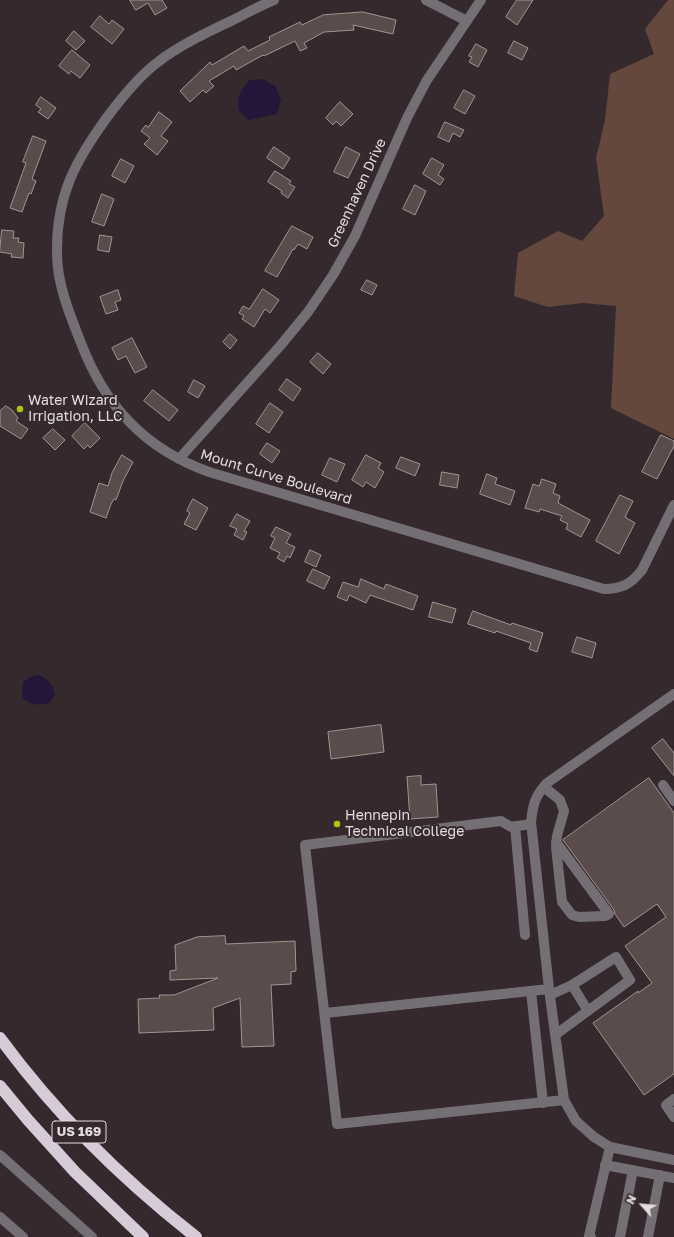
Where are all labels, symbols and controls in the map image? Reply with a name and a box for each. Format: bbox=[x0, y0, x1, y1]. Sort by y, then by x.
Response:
street label: Greenhaven Drive bbox=[324, 136, 390, 250]
place label: Water Wizard Irrigation, LLC bbox=[28, 393, 122, 426]
marker: Water Wizard Irrigation, LLC bbox=[15, 404, 25, 414]
street label: Mount Curve Boulevard bbox=[198, 446, 354, 508]
place label: Hennepin Technical College bbox=[345, 808, 464, 840]
marker: Hennepin Technical College bbox=[332, 819, 342, 829]
road number: US 169 bbox=[52, 1121, 106, 1143]
north arrow bbox=[622, 1185, 662, 1225]
text: N bbox=[623, 1193, 639, 1206]

